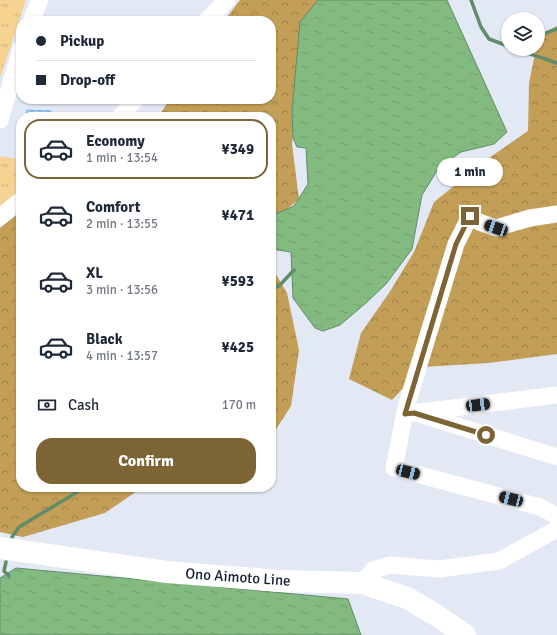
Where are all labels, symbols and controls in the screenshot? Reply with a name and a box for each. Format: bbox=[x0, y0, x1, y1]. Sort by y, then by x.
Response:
map controls bbox=[501, 12, 545, 56]
button: layers bbox=[501, 12, 545, 56]
text: Pickup bbox=[60, 32, 104, 50]
text: Drop-off bbox=[60, 71, 115, 89]
icon: car bbox=[38, 131, 74, 167]
text: Economy bbox=[86, 132, 145, 150]
text: ¥349 bbox=[222, 140, 254, 158]
text: 1 min · 13:54 bbox=[86, 150, 158, 166]
callout: 1 min bbox=[437, 158, 503, 186]
text: 1 min bbox=[454, 164, 486, 180]
icon: car bbox=[38, 197, 74, 233]
text: Comfort bbox=[86, 198, 140, 216]
text: ¥471 bbox=[222, 206, 254, 224]
route end bbox=[461, 207, 479, 225]
text: 2 min · 13:55 bbox=[86, 216, 158, 232]
car bbox=[483, 218, 509, 238]
icon: car bbox=[38, 263, 74, 299]
text: XL bbox=[86, 264, 103, 282]
text: ¥593 bbox=[222, 272, 254, 290]
text: 3 min · 13:56 bbox=[86, 282, 158, 298]
icon: car bbox=[38, 329, 74, 365]
text: Black bbox=[86, 330, 123, 348]
text: ¥425 bbox=[222, 338, 254, 356]
text: 4 min · 13:57 bbox=[86, 348, 158, 364]
icon: cash bbox=[36, 394, 58, 416]
text: Cash bbox=[68, 396, 99, 414]
text: 170 m bbox=[222, 397, 256, 413]
car bbox=[465, 398, 491, 412]
route start bbox=[477, 426, 495, 444]
button: Confirm bbox=[36, 438, 256, 484]
car bbox=[395, 463, 421, 481]
car bbox=[498, 490, 524, 508]
street label: Ono Aimoto Line bbox=[185, 564, 291, 590]

